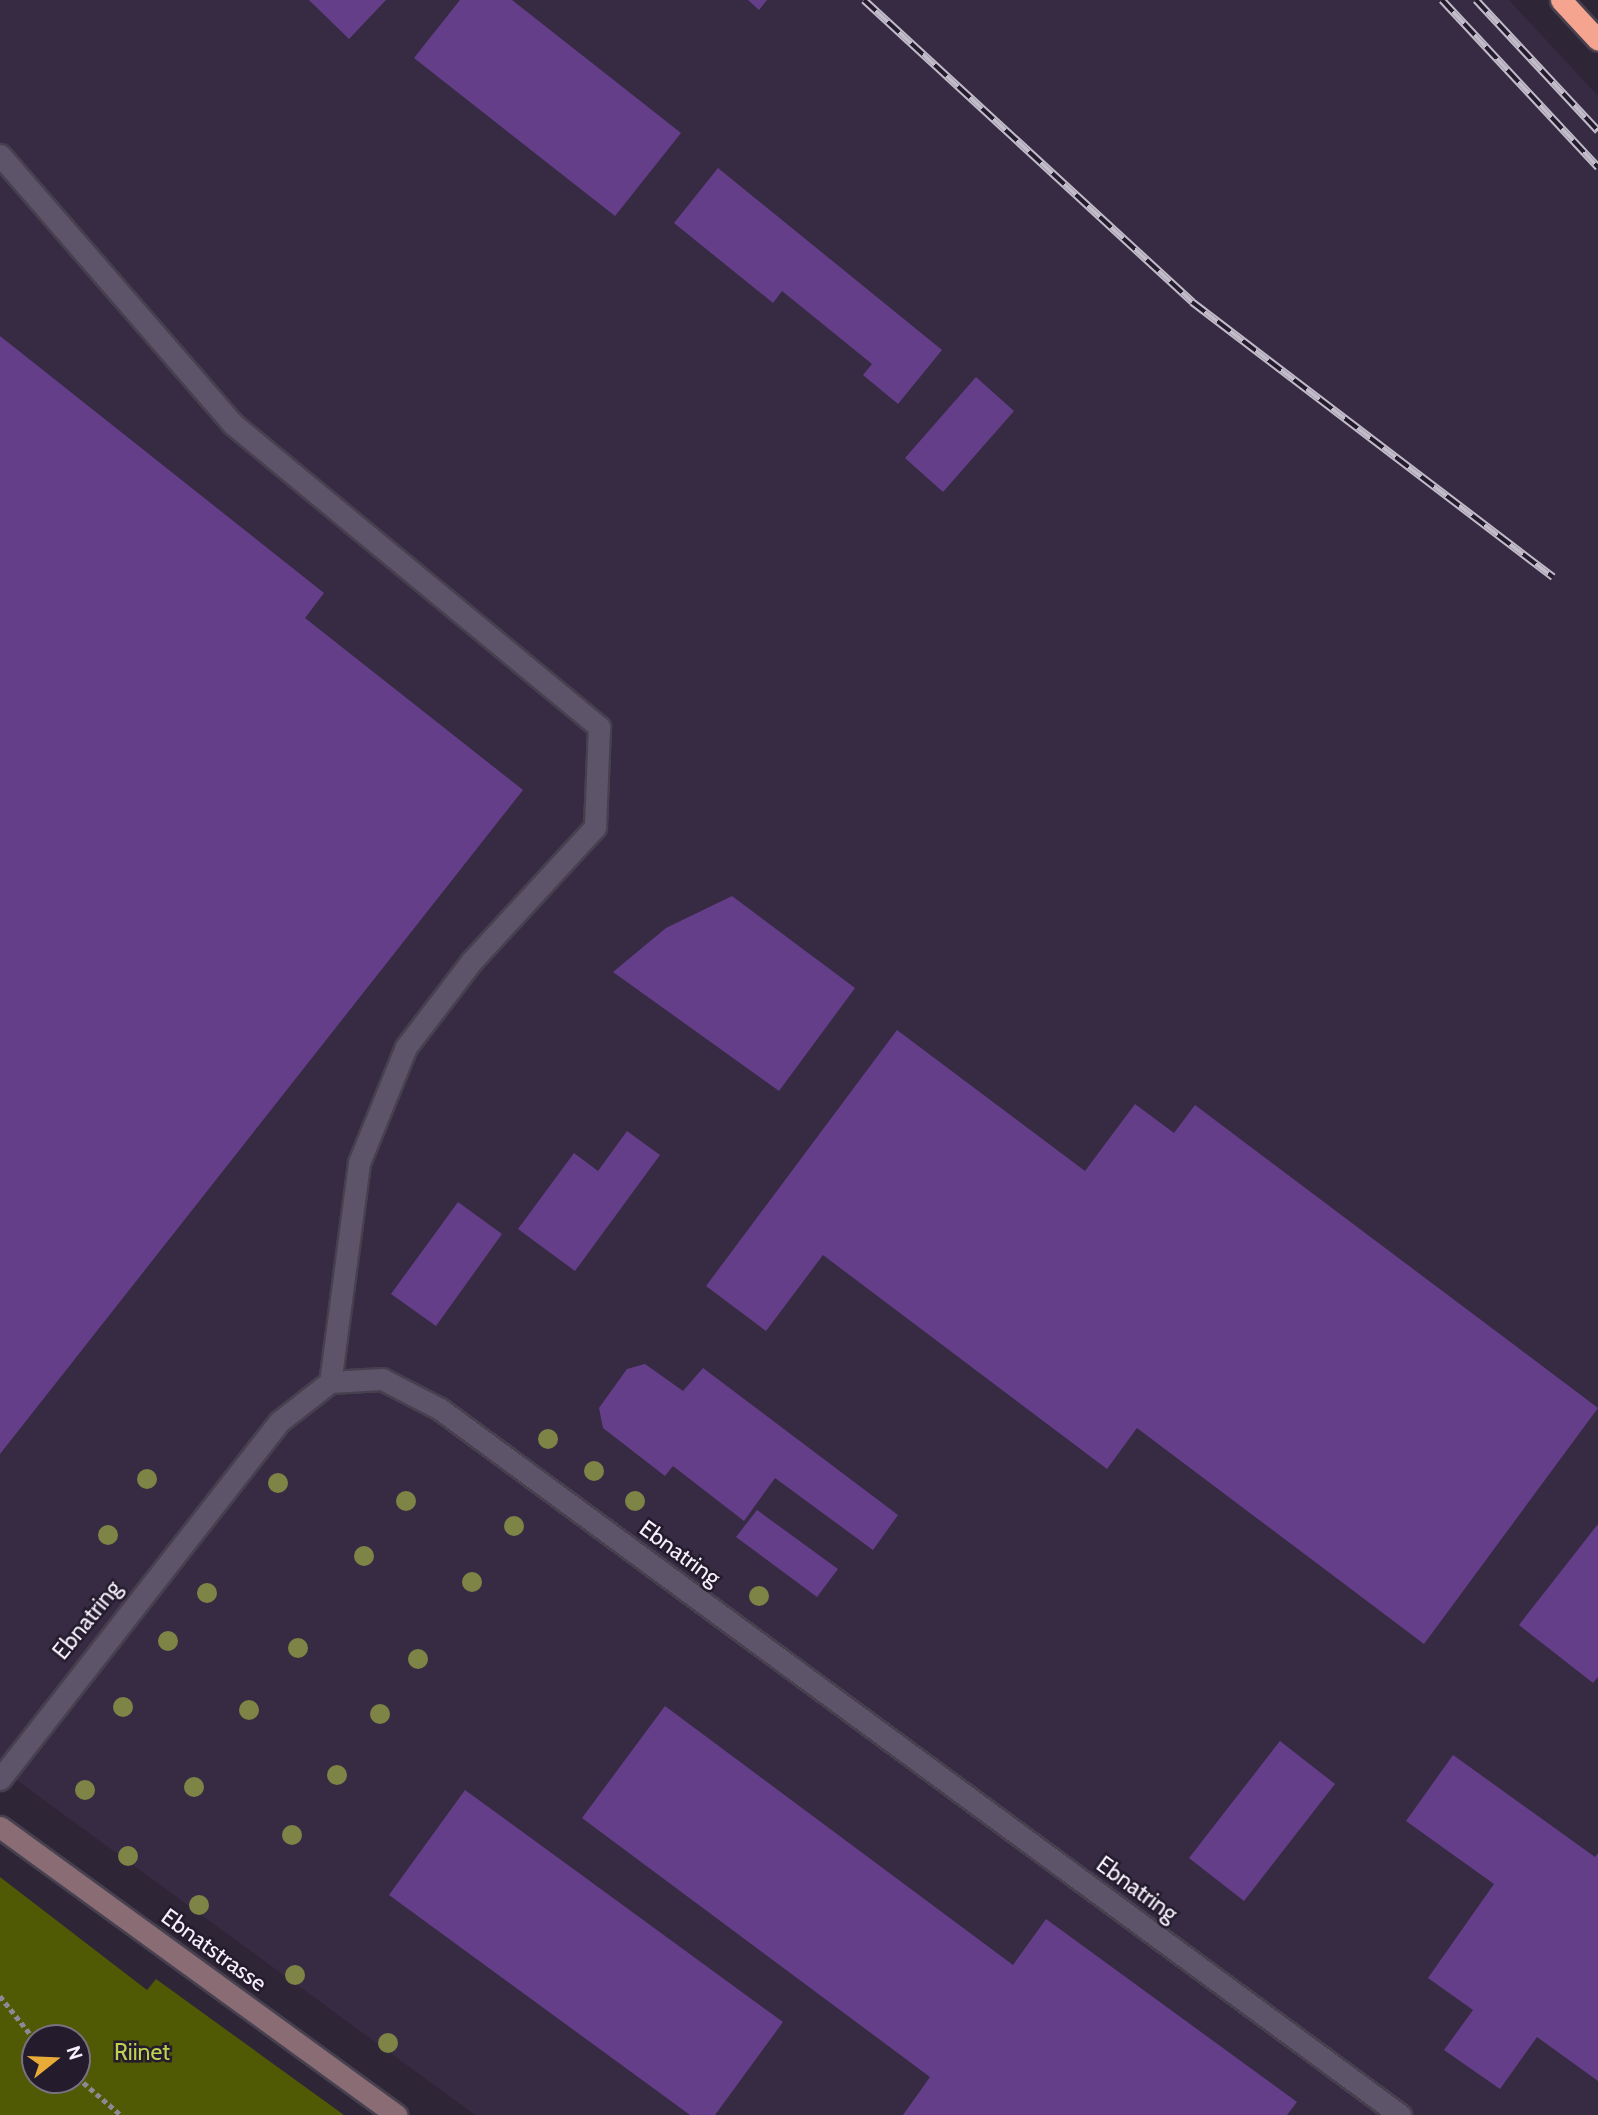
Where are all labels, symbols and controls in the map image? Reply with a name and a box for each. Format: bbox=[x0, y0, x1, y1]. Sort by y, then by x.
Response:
street label: Ebnatring bbox=[634, 1514, 726, 1592]
street label: Ebnatring bbox=[47, 1575, 127, 1665]
street label: Ebnatring bbox=[1091, 1850, 1183, 1928]
street label: Ebnatstrasse bbox=[156, 1903, 272, 1997]
north arrow bbox=[21, 2024, 91, 2094]
park label: Riinet bbox=[114, 2038, 170, 2066]
text: N bbox=[62, 2043, 88, 2063]

